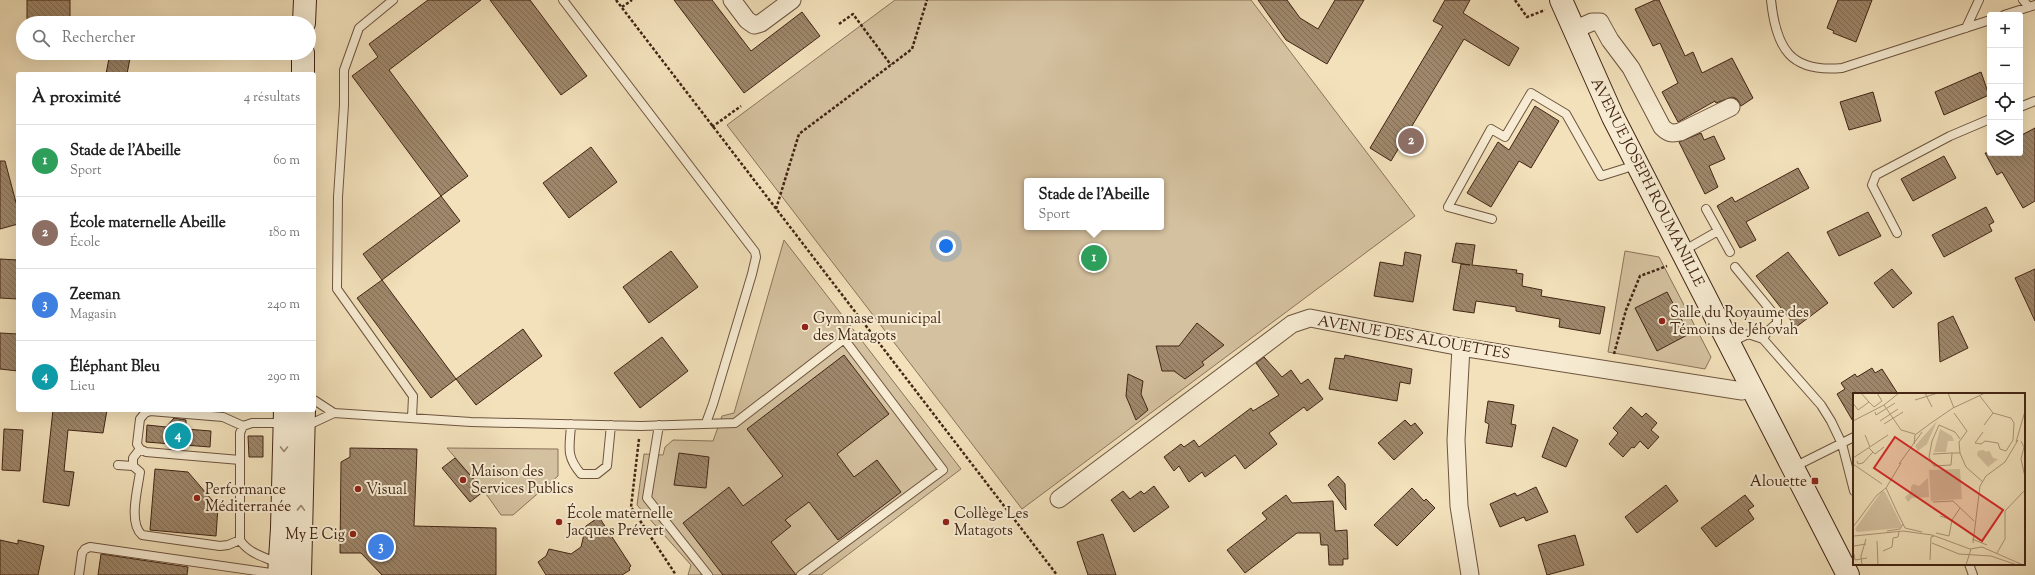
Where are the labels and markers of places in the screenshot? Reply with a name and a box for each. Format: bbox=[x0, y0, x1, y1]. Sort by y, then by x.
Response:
pin: 2 bbox=[1398, 126, 1424, 156]
pin: 1 bbox=[1081, 243, 1107, 273]
place label: Salle du Royaume des Témoins de Jéhovah bbox=[1670, 303, 1809, 341]
place label: Gymnase municipal des Matagots bbox=[813, 309, 941, 347]
marker: Salle du Royaume des Témoins de Jéhovah bbox=[1657, 316, 1667, 326]
marker: Gymnase municipal des Matagots bbox=[800, 322, 810, 332]
pin: 4 bbox=[165, 421, 191, 451]
place label: Maison des Services Publics bbox=[471, 462, 573, 500]
place label: Alouette bbox=[1750, 472, 1807, 493]
marker: Maison des Services Publics bbox=[458, 475, 468, 485]
marker: Alouette bbox=[1810, 476, 1820, 486]
place label: Performance Méditerranée bbox=[205, 480, 291, 518]
place label: Visual bbox=[366, 480, 407, 501]
marker: Visual bbox=[353, 484, 363, 494]
marker: Performance Méditerranée bbox=[192, 493, 202, 503]
place label: École maternelle Jacques Prévert bbox=[566, 503, 673, 542]
place label: Collège Les Matagots bbox=[954, 504, 1028, 542]
marker: École maternelle Jacques Prévert bbox=[554, 517, 564, 527]
marker: Collège Les Matagots bbox=[941, 517, 951, 527]
place label: My E Cig bbox=[285, 525, 345, 546]
marker: My E Cig bbox=[348, 529, 358, 539]
pin: 3 bbox=[368, 532, 394, 562]

